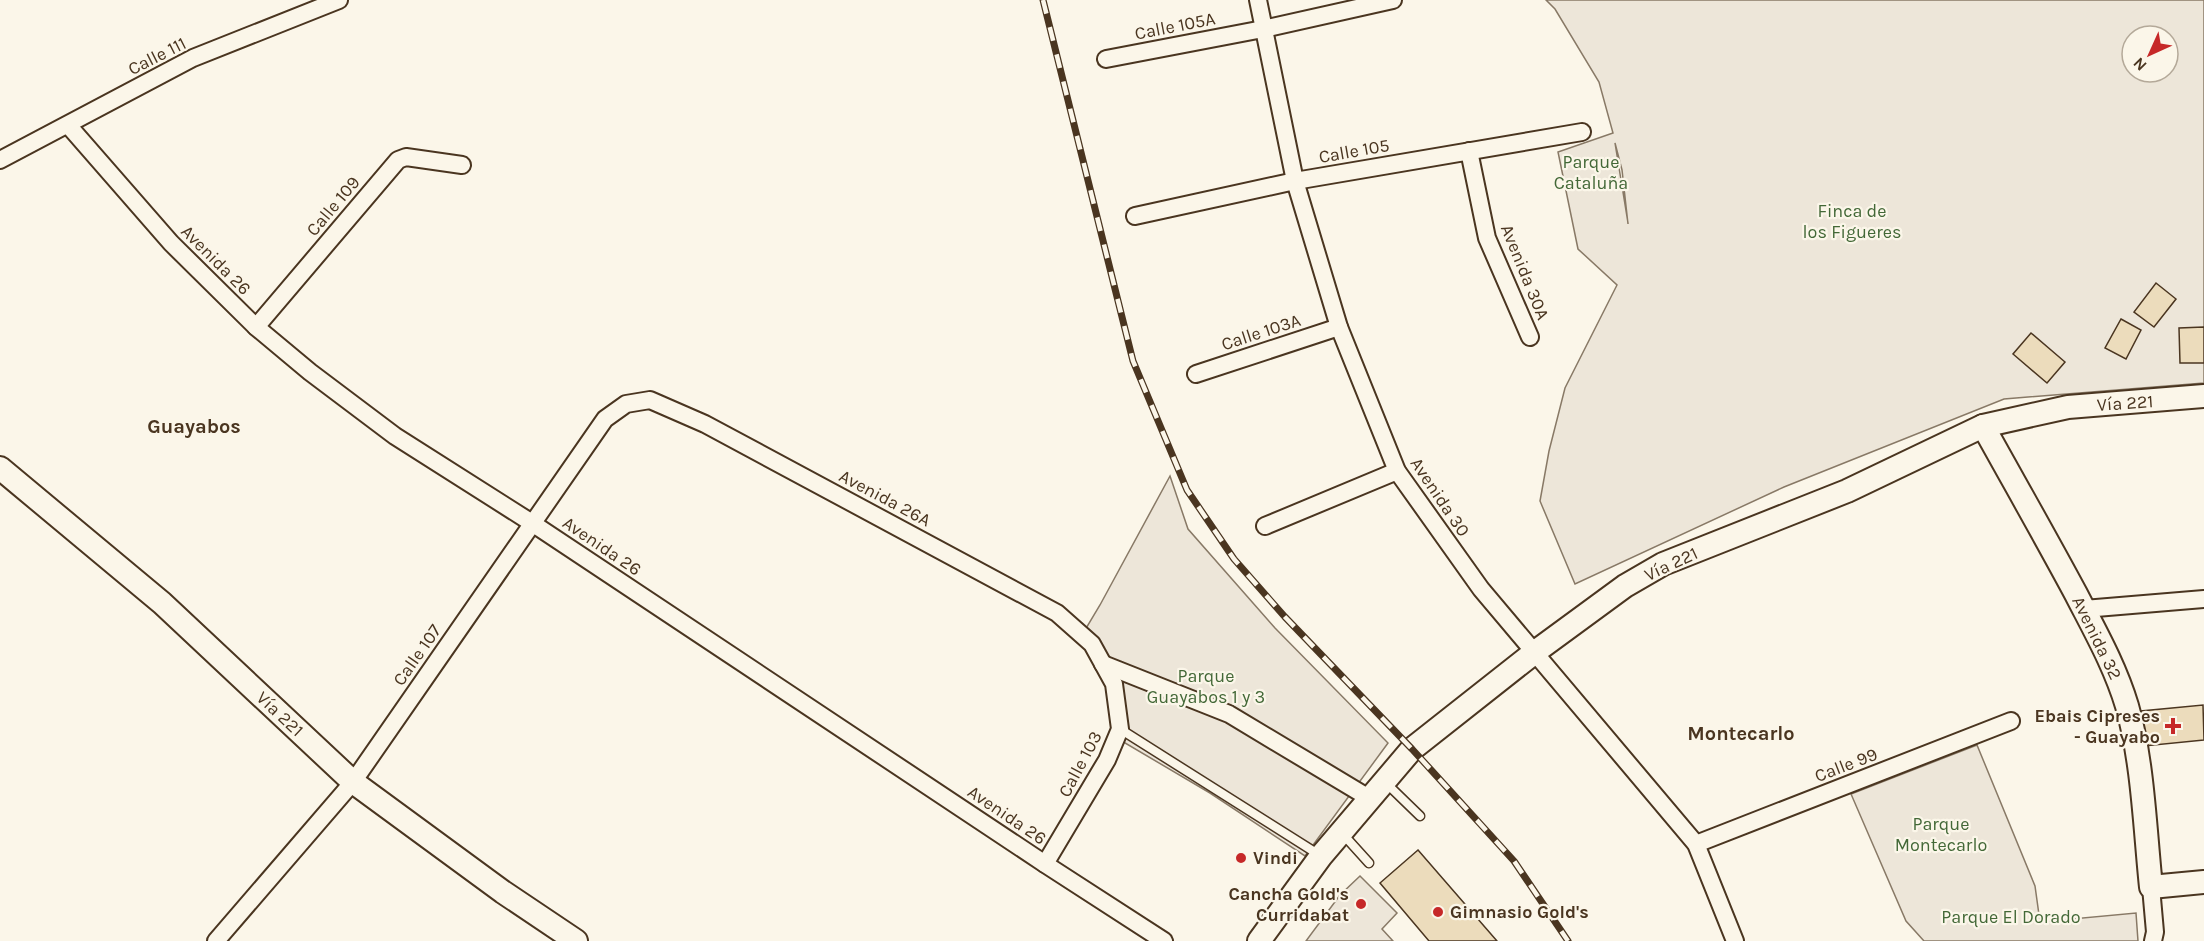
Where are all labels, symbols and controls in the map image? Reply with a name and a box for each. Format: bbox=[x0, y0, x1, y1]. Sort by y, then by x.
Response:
street label: Calle 105A bbox=[1133, 7, 1217, 45]
north arrow bbox=[2120, 24, 2180, 84]
street label: Calle 111 bbox=[124, 32, 190, 80]
text: N bbox=[2129, 53, 2151, 75]
street label: Calle 105 bbox=[1317, 134, 1391, 168]
park label: Parque Cataluña bbox=[1554, 151, 1628, 194]
street label: Calle 109 bbox=[302, 171, 364, 241]
park label: Finca de los Figueres bbox=[1803, 200, 1901, 243]
street label: Avenida 26 bbox=[176, 220, 256, 300]
street label: Avenida 30A bbox=[1496, 221, 1554, 323]
street label: Calle 103A bbox=[1219, 309, 1303, 355]
street label: Vía 221 bbox=[2096, 390, 2154, 416]
district label: Guayabos bbox=[147, 415, 241, 438]
street label: Avenida 30 bbox=[1406, 453, 1474, 541]
street label: Avenida 26A bbox=[836, 465, 934, 531]
street label: Avenida 26 bbox=[559, 512, 645, 580]
street label: Vía 221 bbox=[1641, 542, 1701, 586]
street label: Avenida 32 bbox=[2067, 593, 2127, 683]
street label: Calle 107 bbox=[388, 620, 446, 690]
park label: Parque Guayabos 1 y 3 bbox=[1147, 665, 1265, 708]
street label: Vía 221 bbox=[252, 687, 308, 741]
place label: Ebais Cipreses - Guayabo bbox=[2034, 705, 2160, 748]
marker: Ebais Cipreses - Guayabo bbox=[2164, 717, 2182, 735]
district label: Montecarlo bbox=[1687, 722, 1795, 745]
street label: Calle 103 bbox=[1053, 727, 1107, 801]
street label: Calle 99 bbox=[1812, 743, 1880, 787]
street label: Avenida 26 bbox=[964, 781, 1050, 849]
park label: Parque Montecarlo bbox=[1895, 813, 1987, 856]
place label: Vindi bbox=[1253, 847, 1298, 869]
marker: Vindi bbox=[1234, 851, 1248, 865]
place label: Cancha Gold's Curridabat bbox=[1228, 883, 1349, 926]
marker: Cancha Gold's Curridabat bbox=[1354, 897, 1368, 911]
place label: Gimnasio Gold's bbox=[1450, 901, 1589, 923]
marker: Gimnasio Gold's bbox=[1431, 905, 1445, 919]
park label: Parque El Dorado bbox=[1941, 906, 2081, 928]

